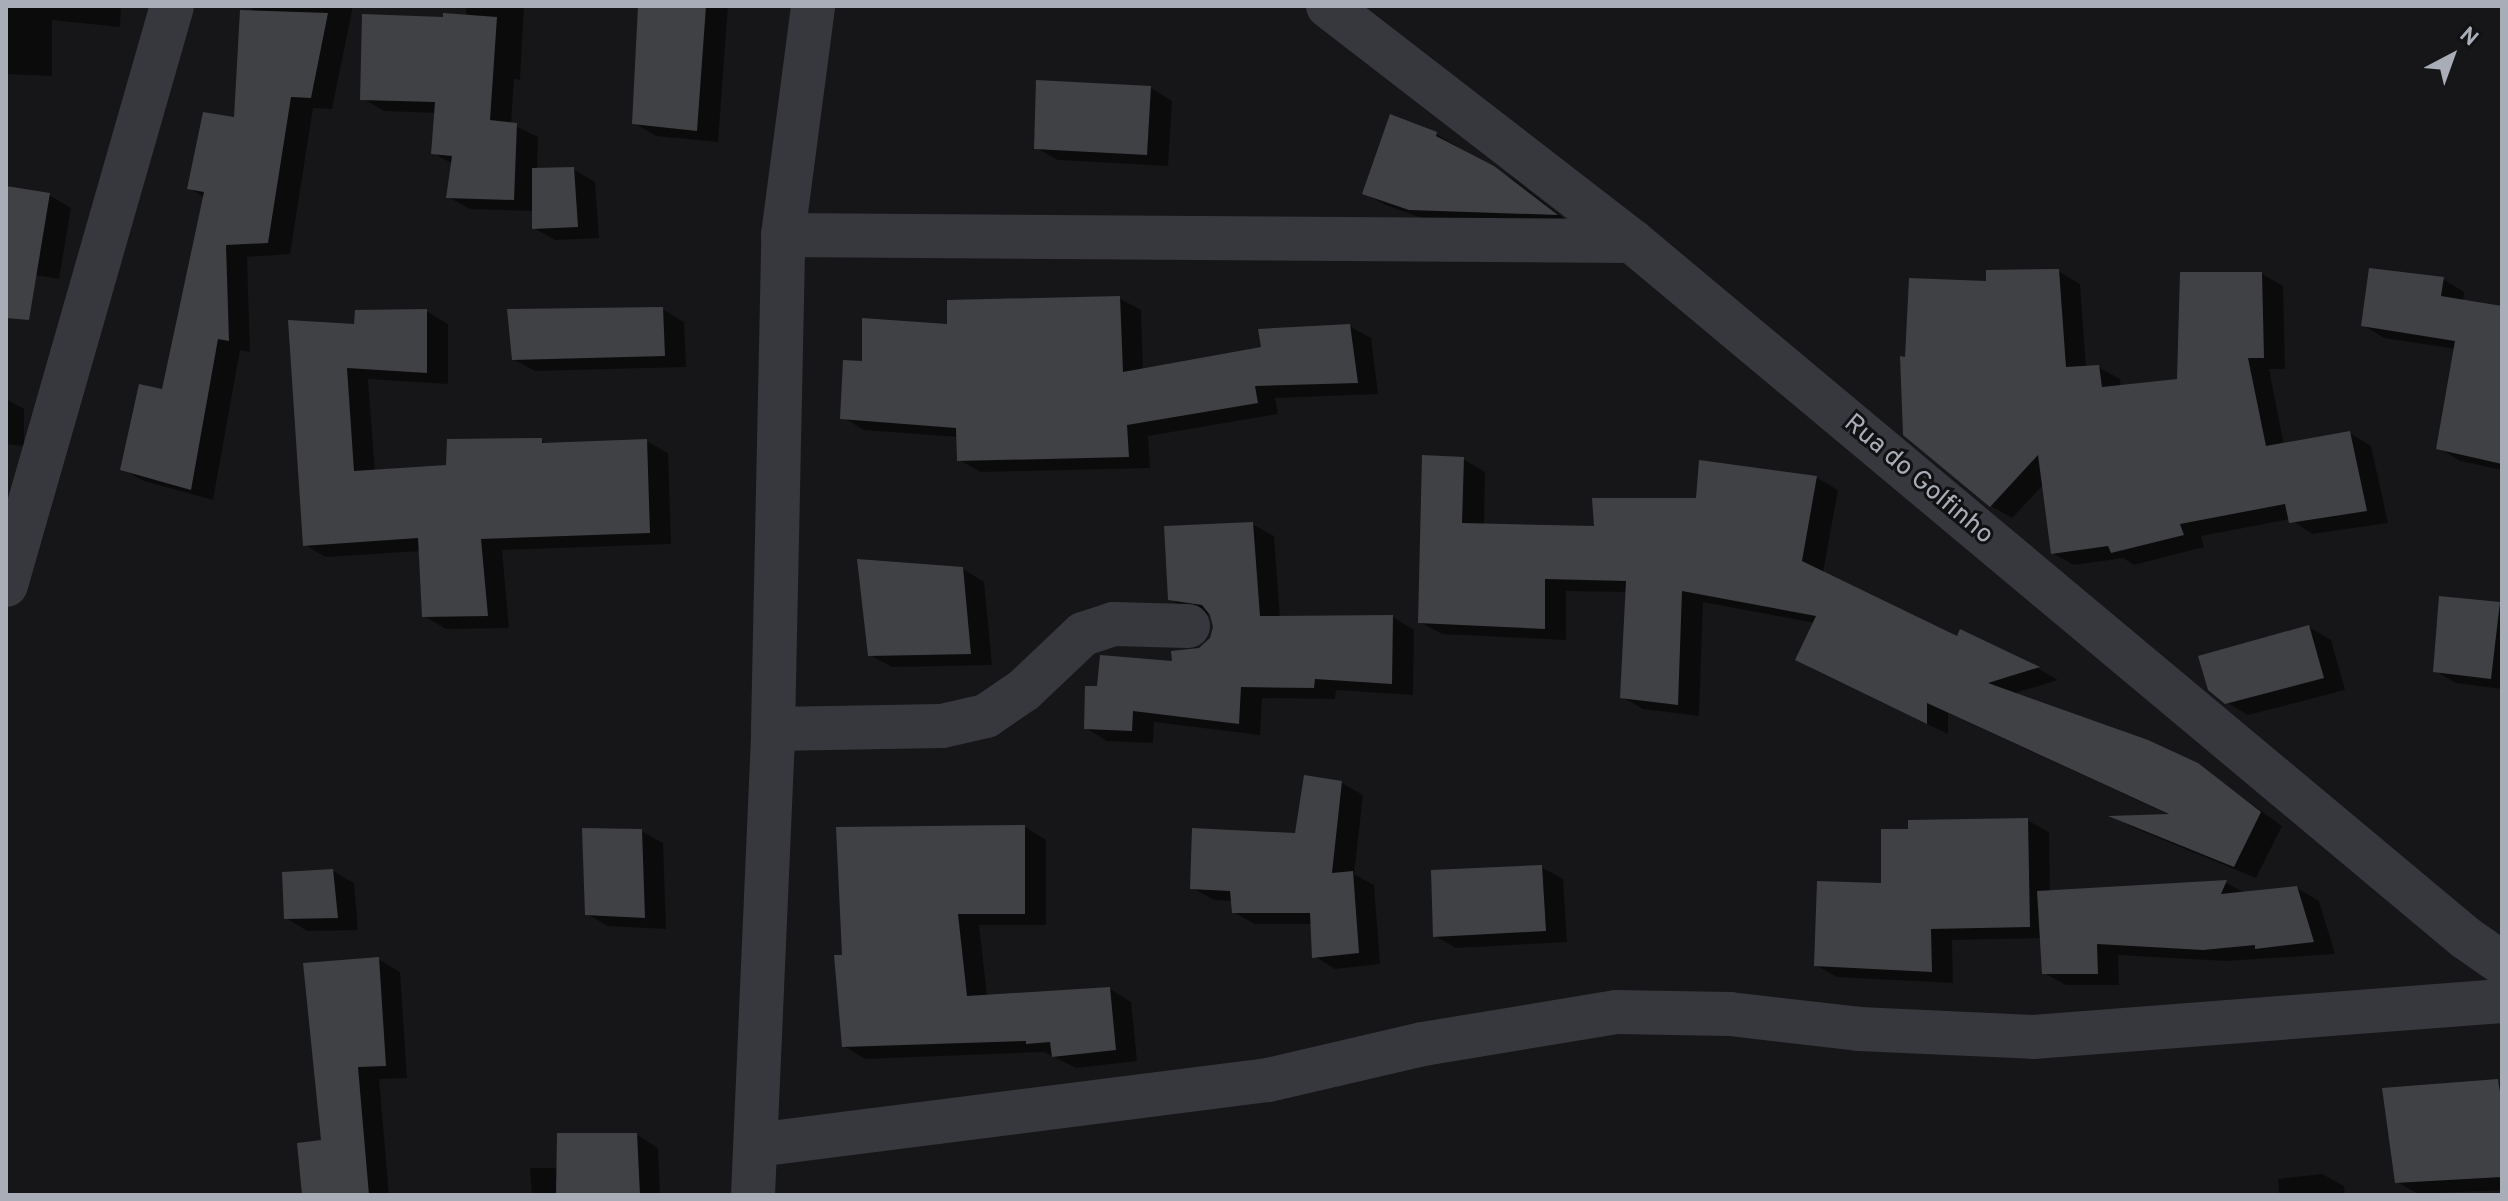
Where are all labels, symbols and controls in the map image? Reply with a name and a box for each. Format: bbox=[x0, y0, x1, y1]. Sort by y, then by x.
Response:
north arrow bbox=[2412, 16, 2492, 96]
text: N bbox=[2453, 22, 2483, 53]
street label: Rua do Golfinho bbox=[1837, 408, 1999, 552]

